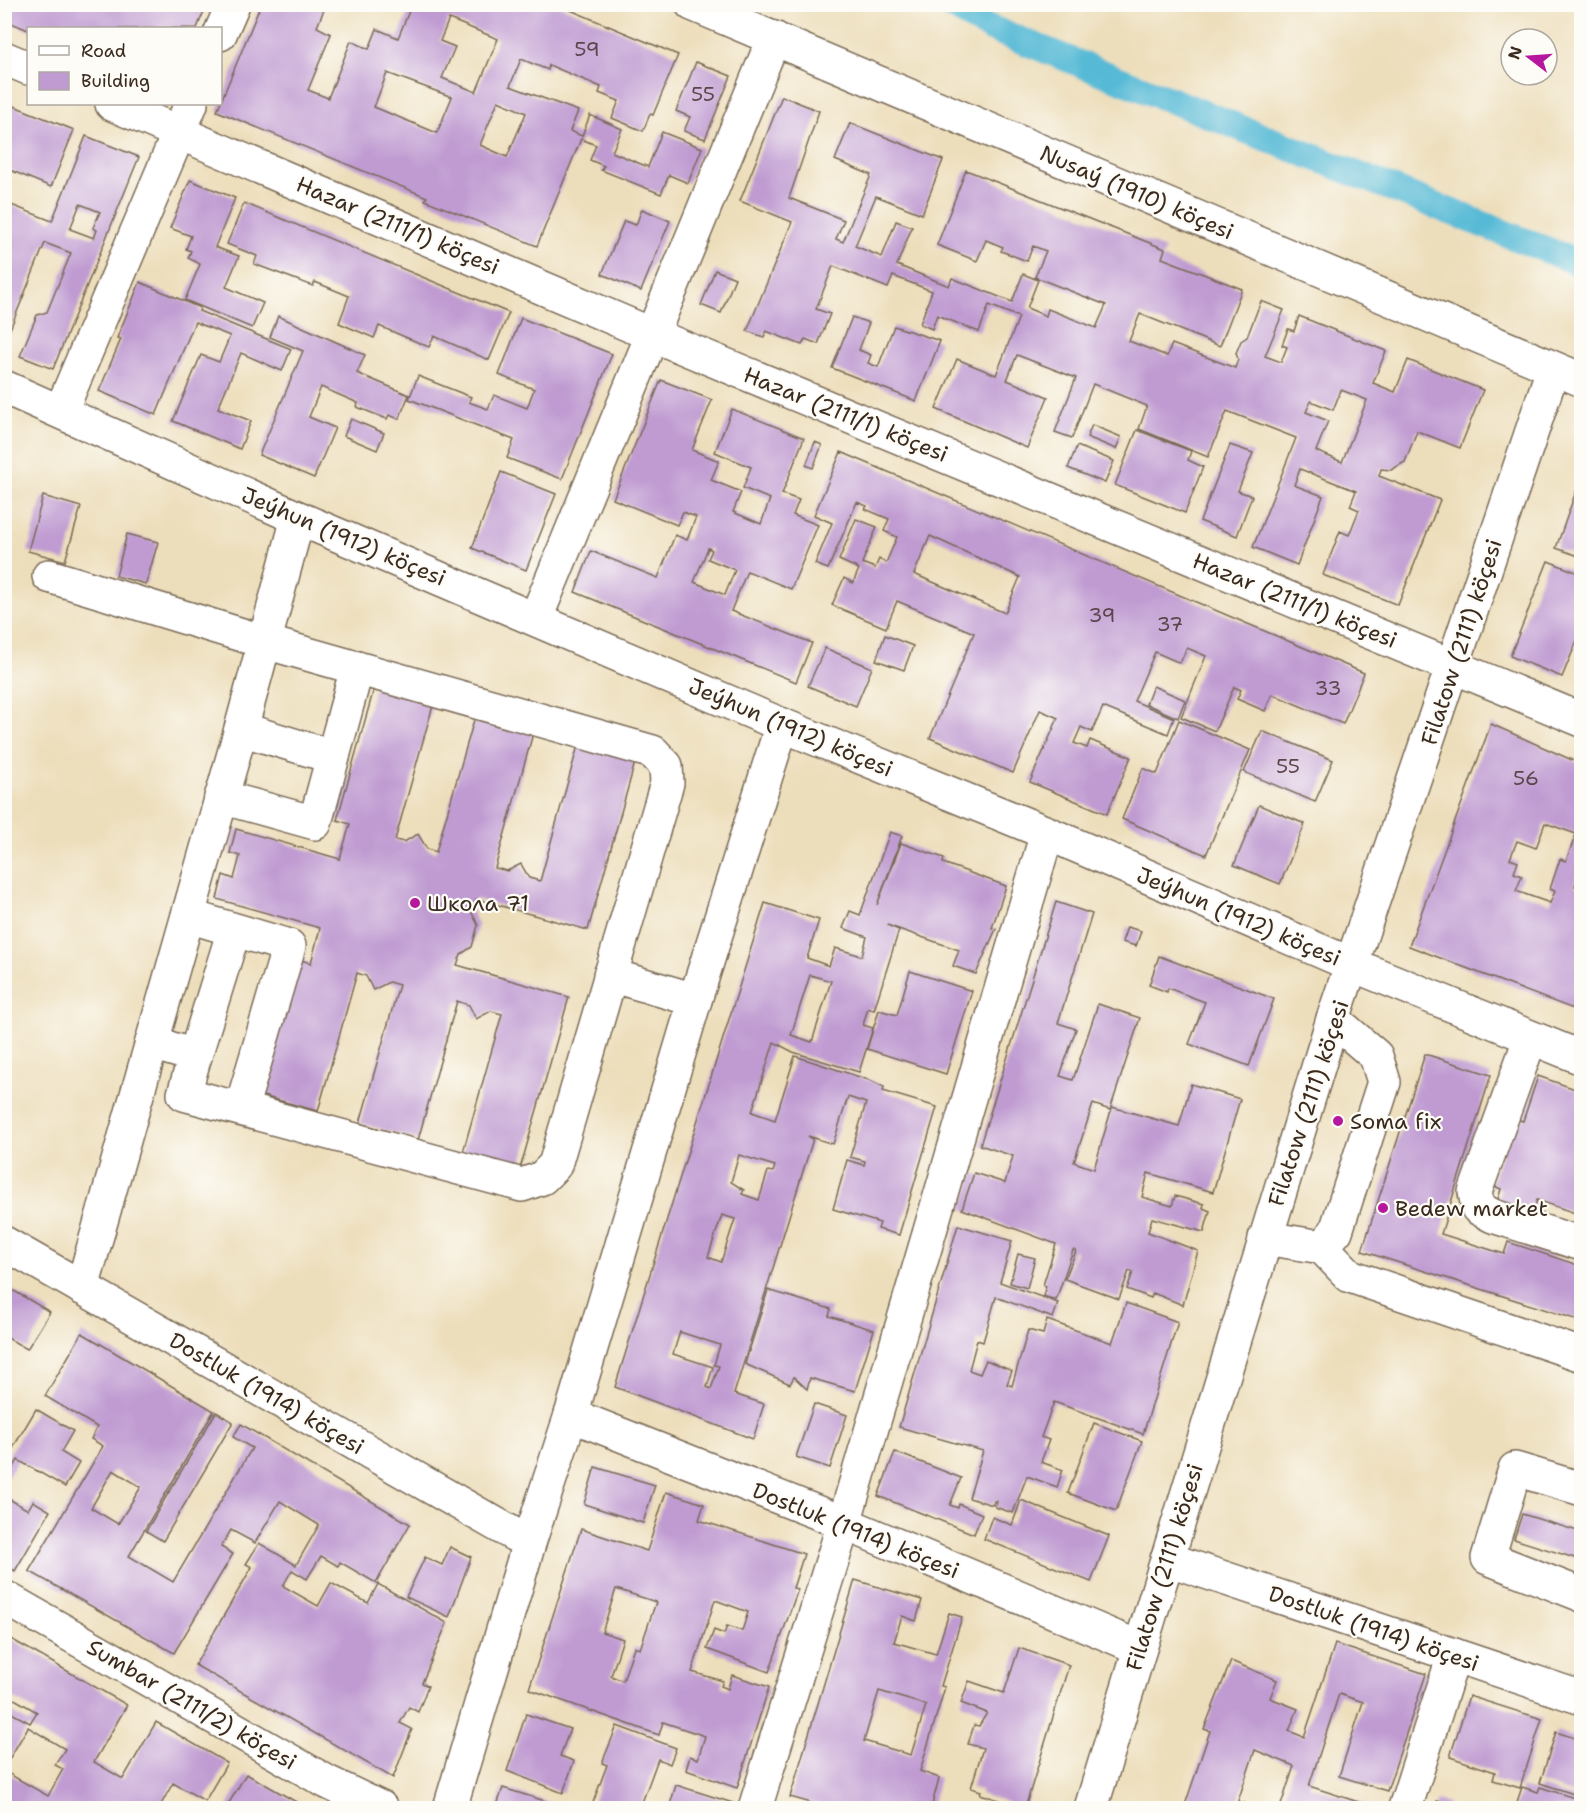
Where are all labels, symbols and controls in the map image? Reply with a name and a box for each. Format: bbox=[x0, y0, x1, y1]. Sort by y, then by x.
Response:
legend bbox=[27, 27, 222, 105]
north arrow bbox=[1499, 27, 1559, 87]
house number: 59 bbox=[574, 36, 600, 62]
text: Road bbox=[81, 39, 126, 63]
text: N bbox=[1503, 44, 1527, 62]
text: Building bbox=[81, 69, 150, 93]
house number: 55 bbox=[691, 81, 715, 107]
street label: Nusaý (1910) köçesi bbox=[1035, 138, 1238, 246]
street label: Hazar (2111/1) köçesi bbox=[292, 169, 504, 281]
street label: Hazar (2111/1) köçesi bbox=[739, 360, 952, 469]
street label: Jeýhun (1912) köçesi bbox=[237, 480, 450, 593]
street label: Filatow (2111) köçesi bbox=[1414, 535, 1509, 749]
street label: Hazar (2111/1) köçesi bbox=[1188, 546, 1401, 655]
house number: 39 bbox=[1089, 602, 1115, 628]
house number: 37 bbox=[1157, 611, 1183, 637]
street label: Jeýhun (1912) köçesi bbox=[684, 671, 897, 784]
house number: 33 bbox=[1315, 675, 1341, 701]
house number: 55 bbox=[1276, 753, 1300, 779]
house number: 56 bbox=[1513, 765, 1539, 791]
street label: Jeýhun (1912) köçesi bbox=[1132, 860, 1345, 973]
place label: Школа 71 bbox=[427, 889, 529, 918]
marker: Школа 71 bbox=[408, 896, 422, 910]
street label: Filatow (2111) köçesi bbox=[1261, 996, 1356, 1210]
place label: Soma fix bbox=[1350, 1107, 1441, 1136]
marker: Soma fix bbox=[1331, 1114, 1345, 1128]
place label: Bedew market bbox=[1395, 1194, 1548, 1223]
marker: Bedew market bbox=[1376, 1201, 1390, 1215]
street label: Dostluk (1914) köçesi bbox=[164, 1326, 370, 1461]
street label: Filatow (2111) köçesi bbox=[1119, 1460, 1210, 1674]
street label: Dostluk (1914) köçesi bbox=[748, 1476, 964, 1585]
street label: Dostluk (1914) köçesi bbox=[1265, 1579, 1483, 1678]
street label: Sumbar (2111/2) köçesi bbox=[82, 1633, 302, 1776]

